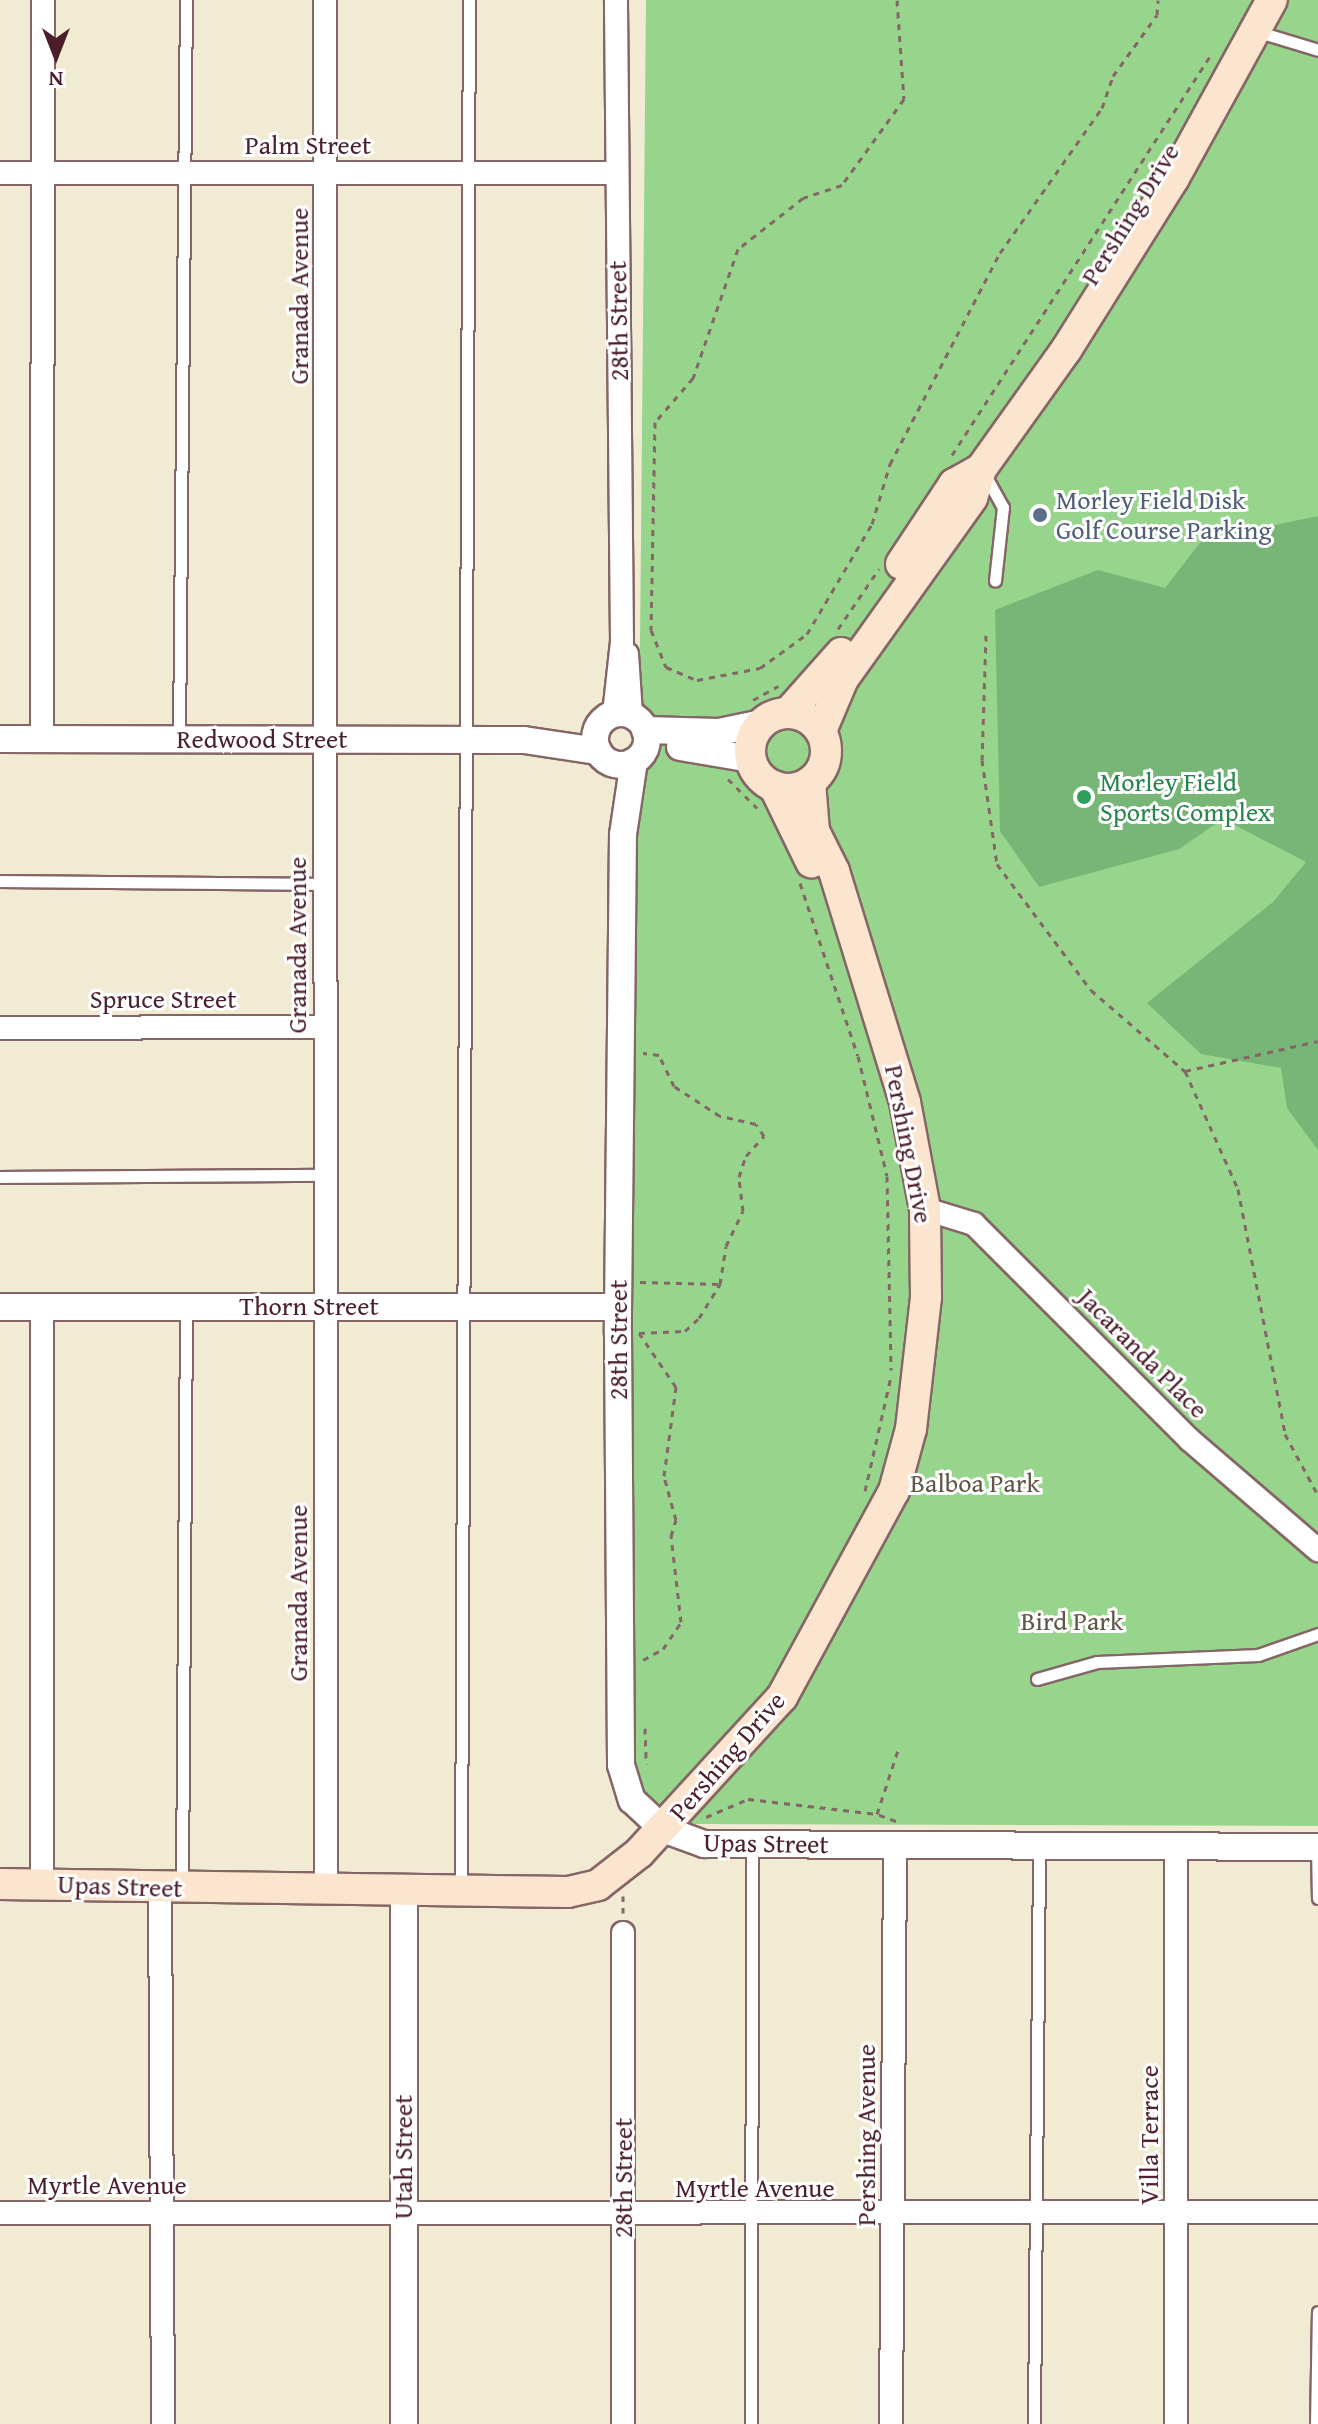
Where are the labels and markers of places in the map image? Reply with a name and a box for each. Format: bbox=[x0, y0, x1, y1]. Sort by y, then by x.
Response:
place label: Morley Field Disk Golf Course Parking bbox=[1056, 484, 1271, 546]
marker: Morley Field Disk Golf Course Parking bbox=[1031, 506, 1049, 524]
place label: Morley Field Sports Complex bbox=[1100, 766, 1271, 828]
marker: Morley Field Sports Complex bbox=[1075, 788, 1093, 806]

